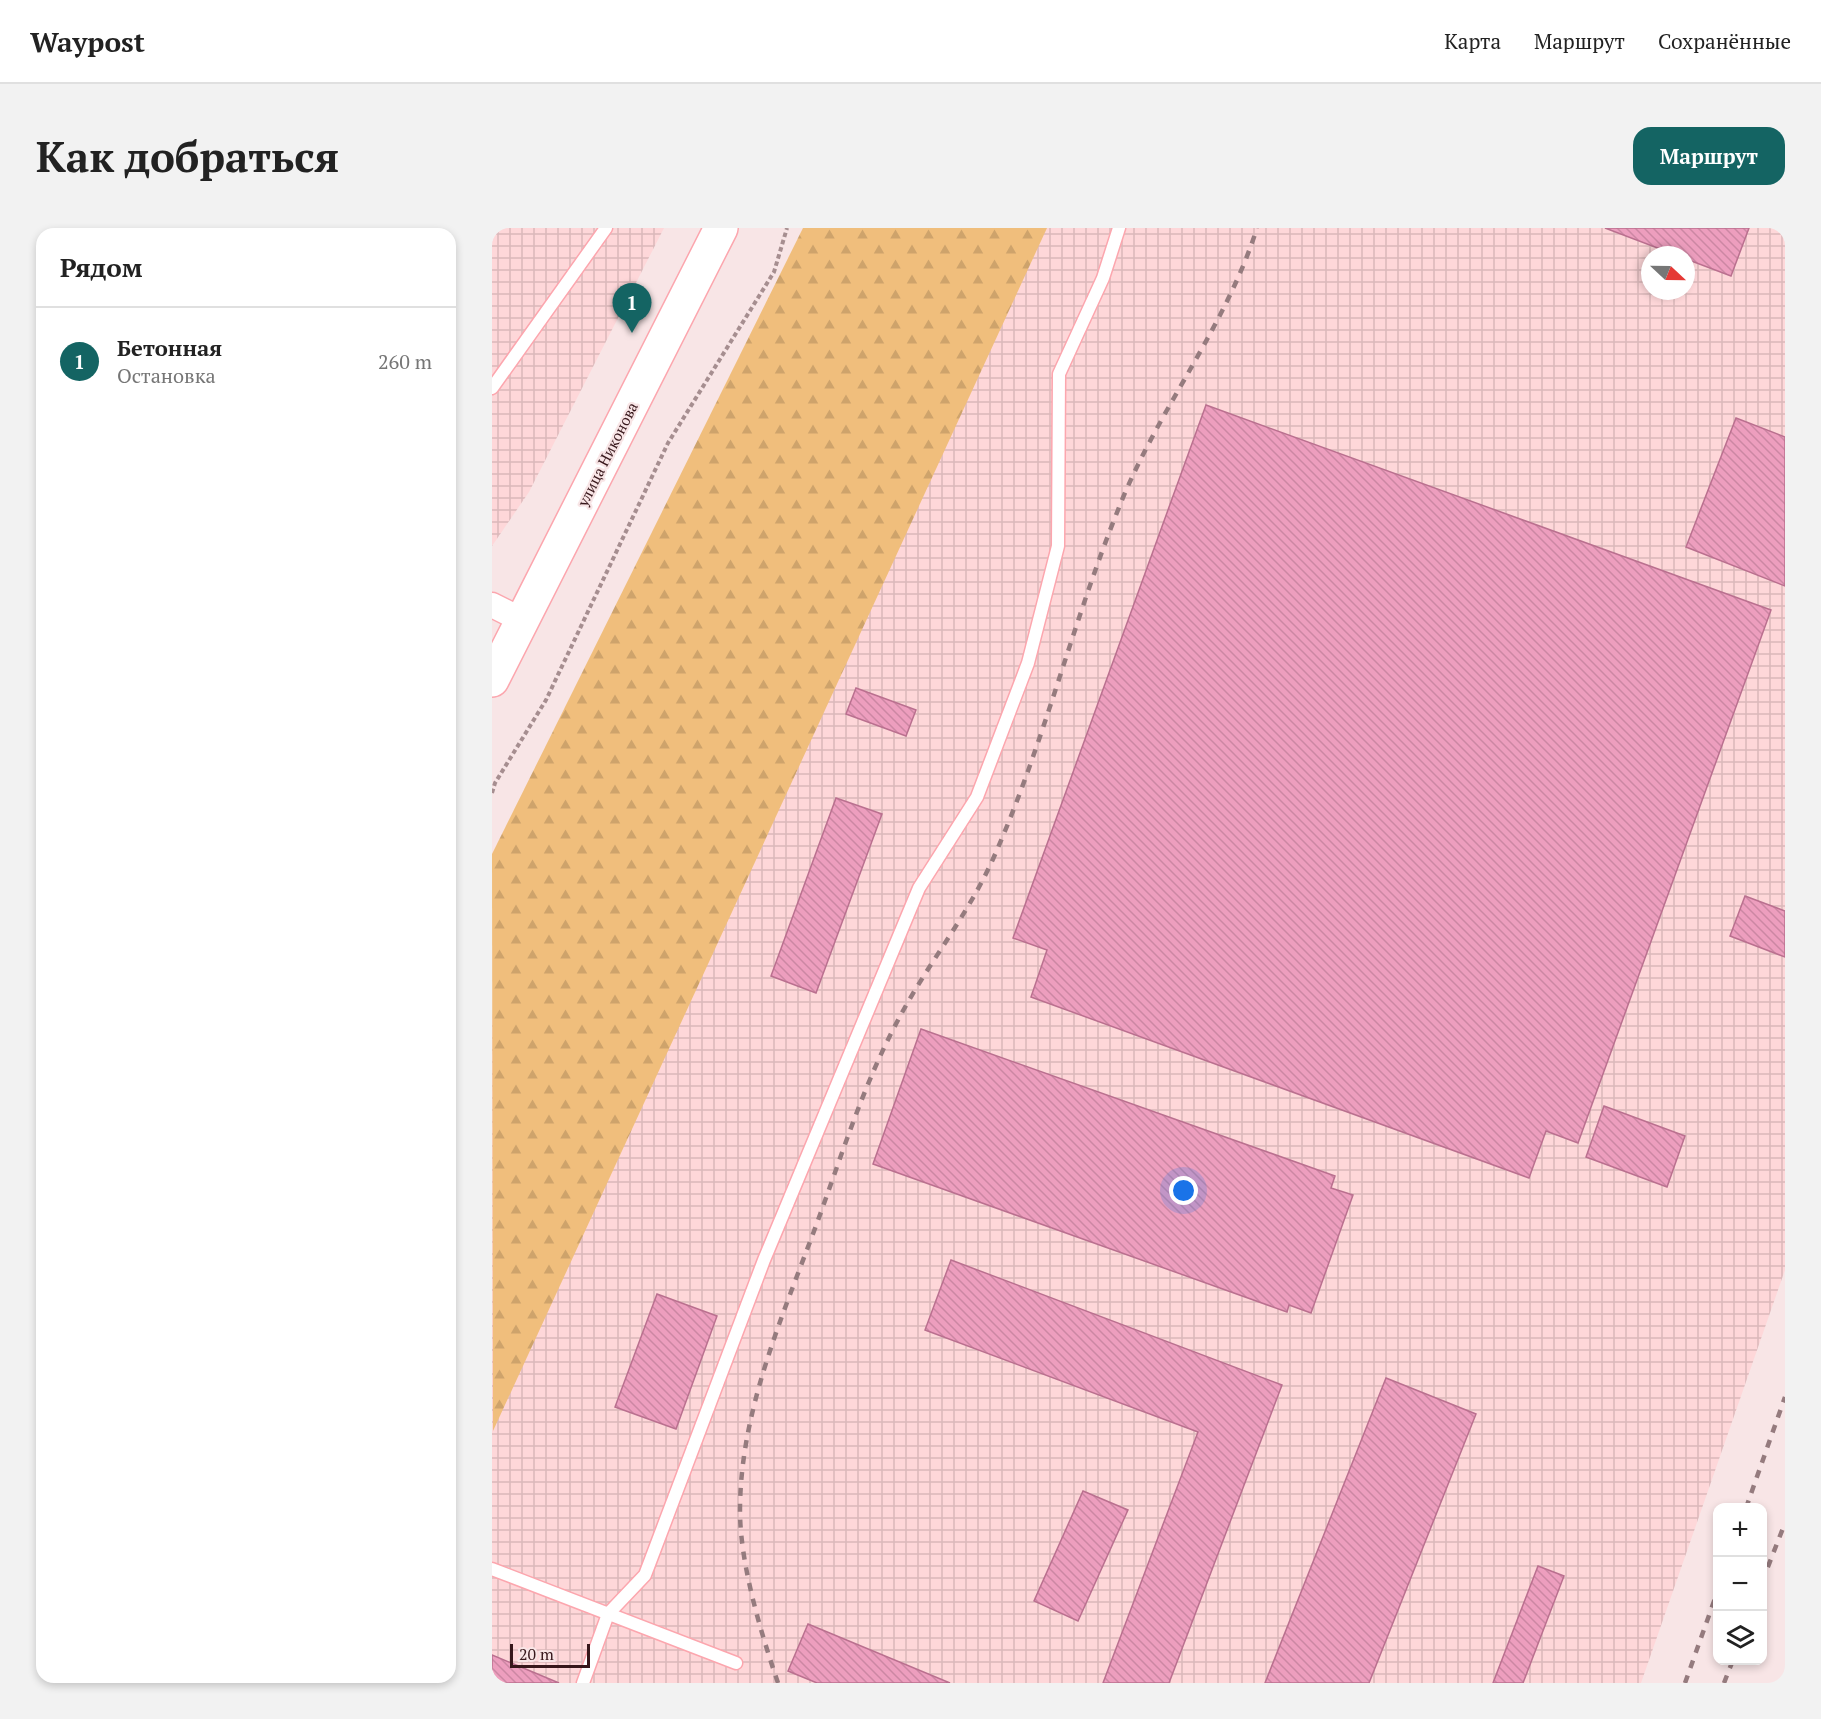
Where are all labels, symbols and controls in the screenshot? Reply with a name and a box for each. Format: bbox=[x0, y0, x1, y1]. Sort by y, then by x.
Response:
text: Waypost bbox=[30, 23, 145, 60]
text: Карта bbox=[1444, 27, 1501, 55]
text: Маршрут bbox=[1534, 27, 1625, 55]
text: Сохранённые bbox=[1658, 27, 1791, 55]
button: Маршрут bbox=[1633, 127, 1785, 185]
text: Как добраться bbox=[36, 128, 339, 184]
north arrow bbox=[1641, 246, 1695, 300]
text: Рядом bbox=[60, 250, 143, 284]
pin: 1 bbox=[612, 284, 652, 333]
text: Бетонная bbox=[117, 333, 222, 362]
text: 1 bbox=[74, 348, 85, 375]
text: 260 m bbox=[378, 348, 432, 375]
text: Остановка bbox=[117, 362, 216, 389]
street label: улица Никонова bbox=[572, 398, 642, 510]
your location bbox=[1169, 1176, 1198, 1205]
map controls bbox=[1713, 1503, 1767, 1665]
button: + bbox=[1713, 1503, 1767, 1557]
button: − bbox=[1713, 1557, 1767, 1611]
button: layers bbox=[1713, 1611, 1767, 1665]
scale bar bbox=[510, 1641, 590, 1668]
text: 20 m bbox=[519, 1643, 554, 1665]

